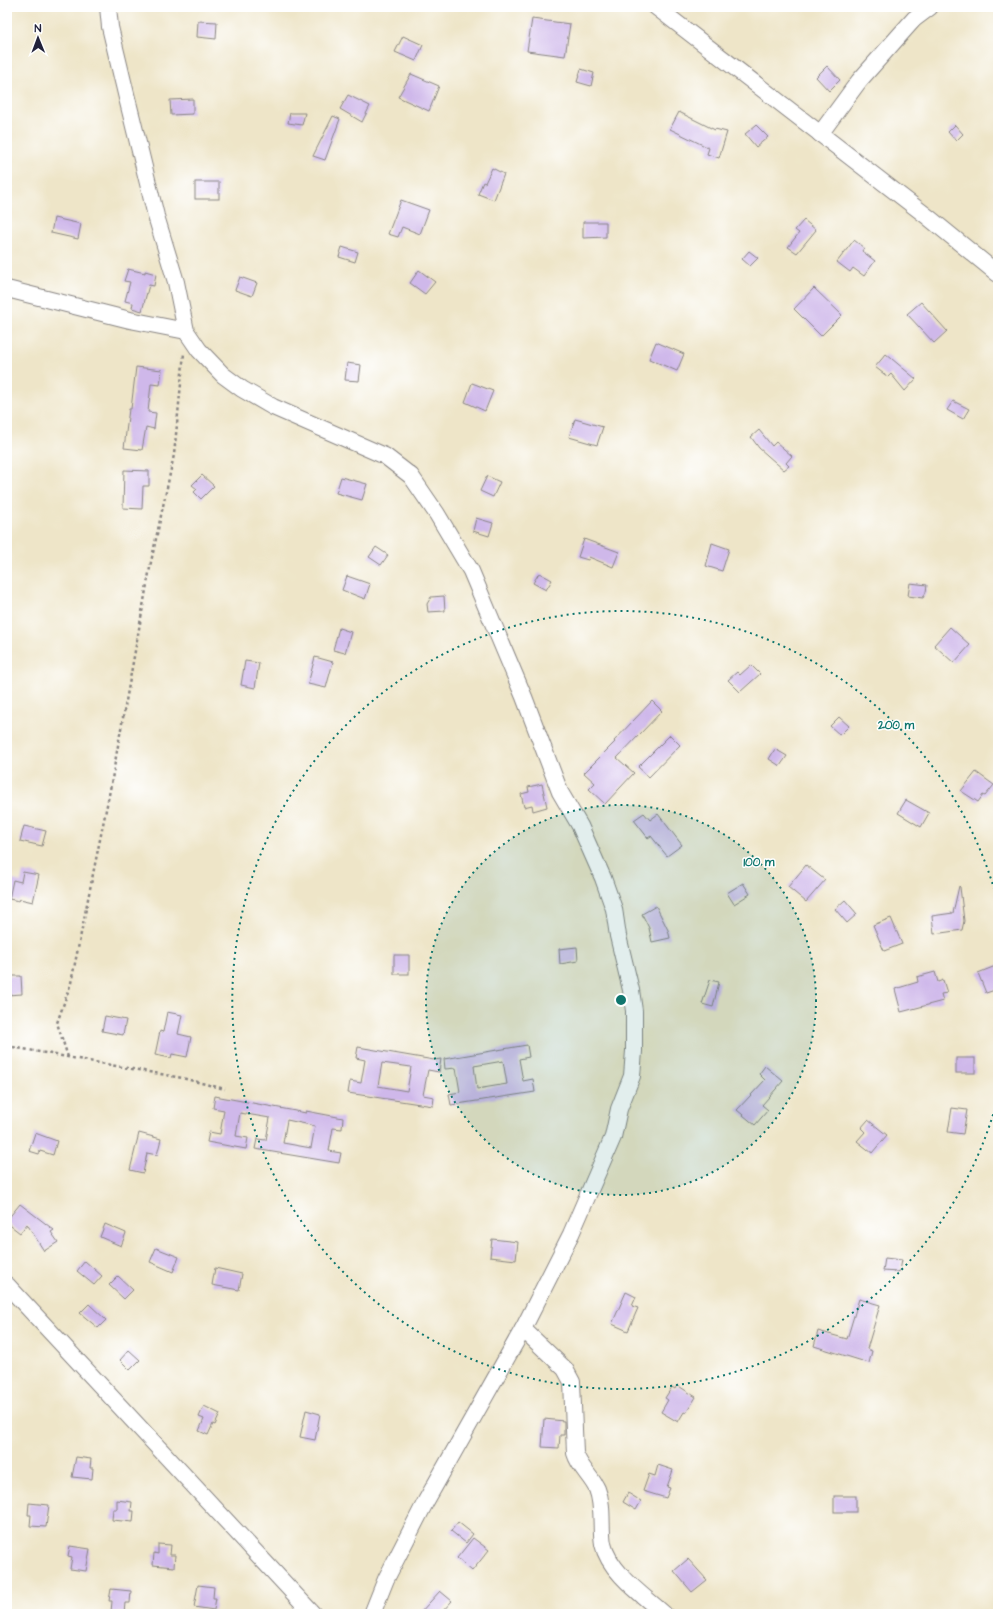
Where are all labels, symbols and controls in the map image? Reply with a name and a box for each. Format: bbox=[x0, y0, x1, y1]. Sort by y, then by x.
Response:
north arrow bbox=[18, 18, 58, 58]
text: N bbox=[34, 21, 42, 36]
text: 200 m bbox=[877, 717, 915, 734]
text: 100 m bbox=[744, 854, 775, 871]
centre of rings bbox=[614, 993, 628, 1007]

